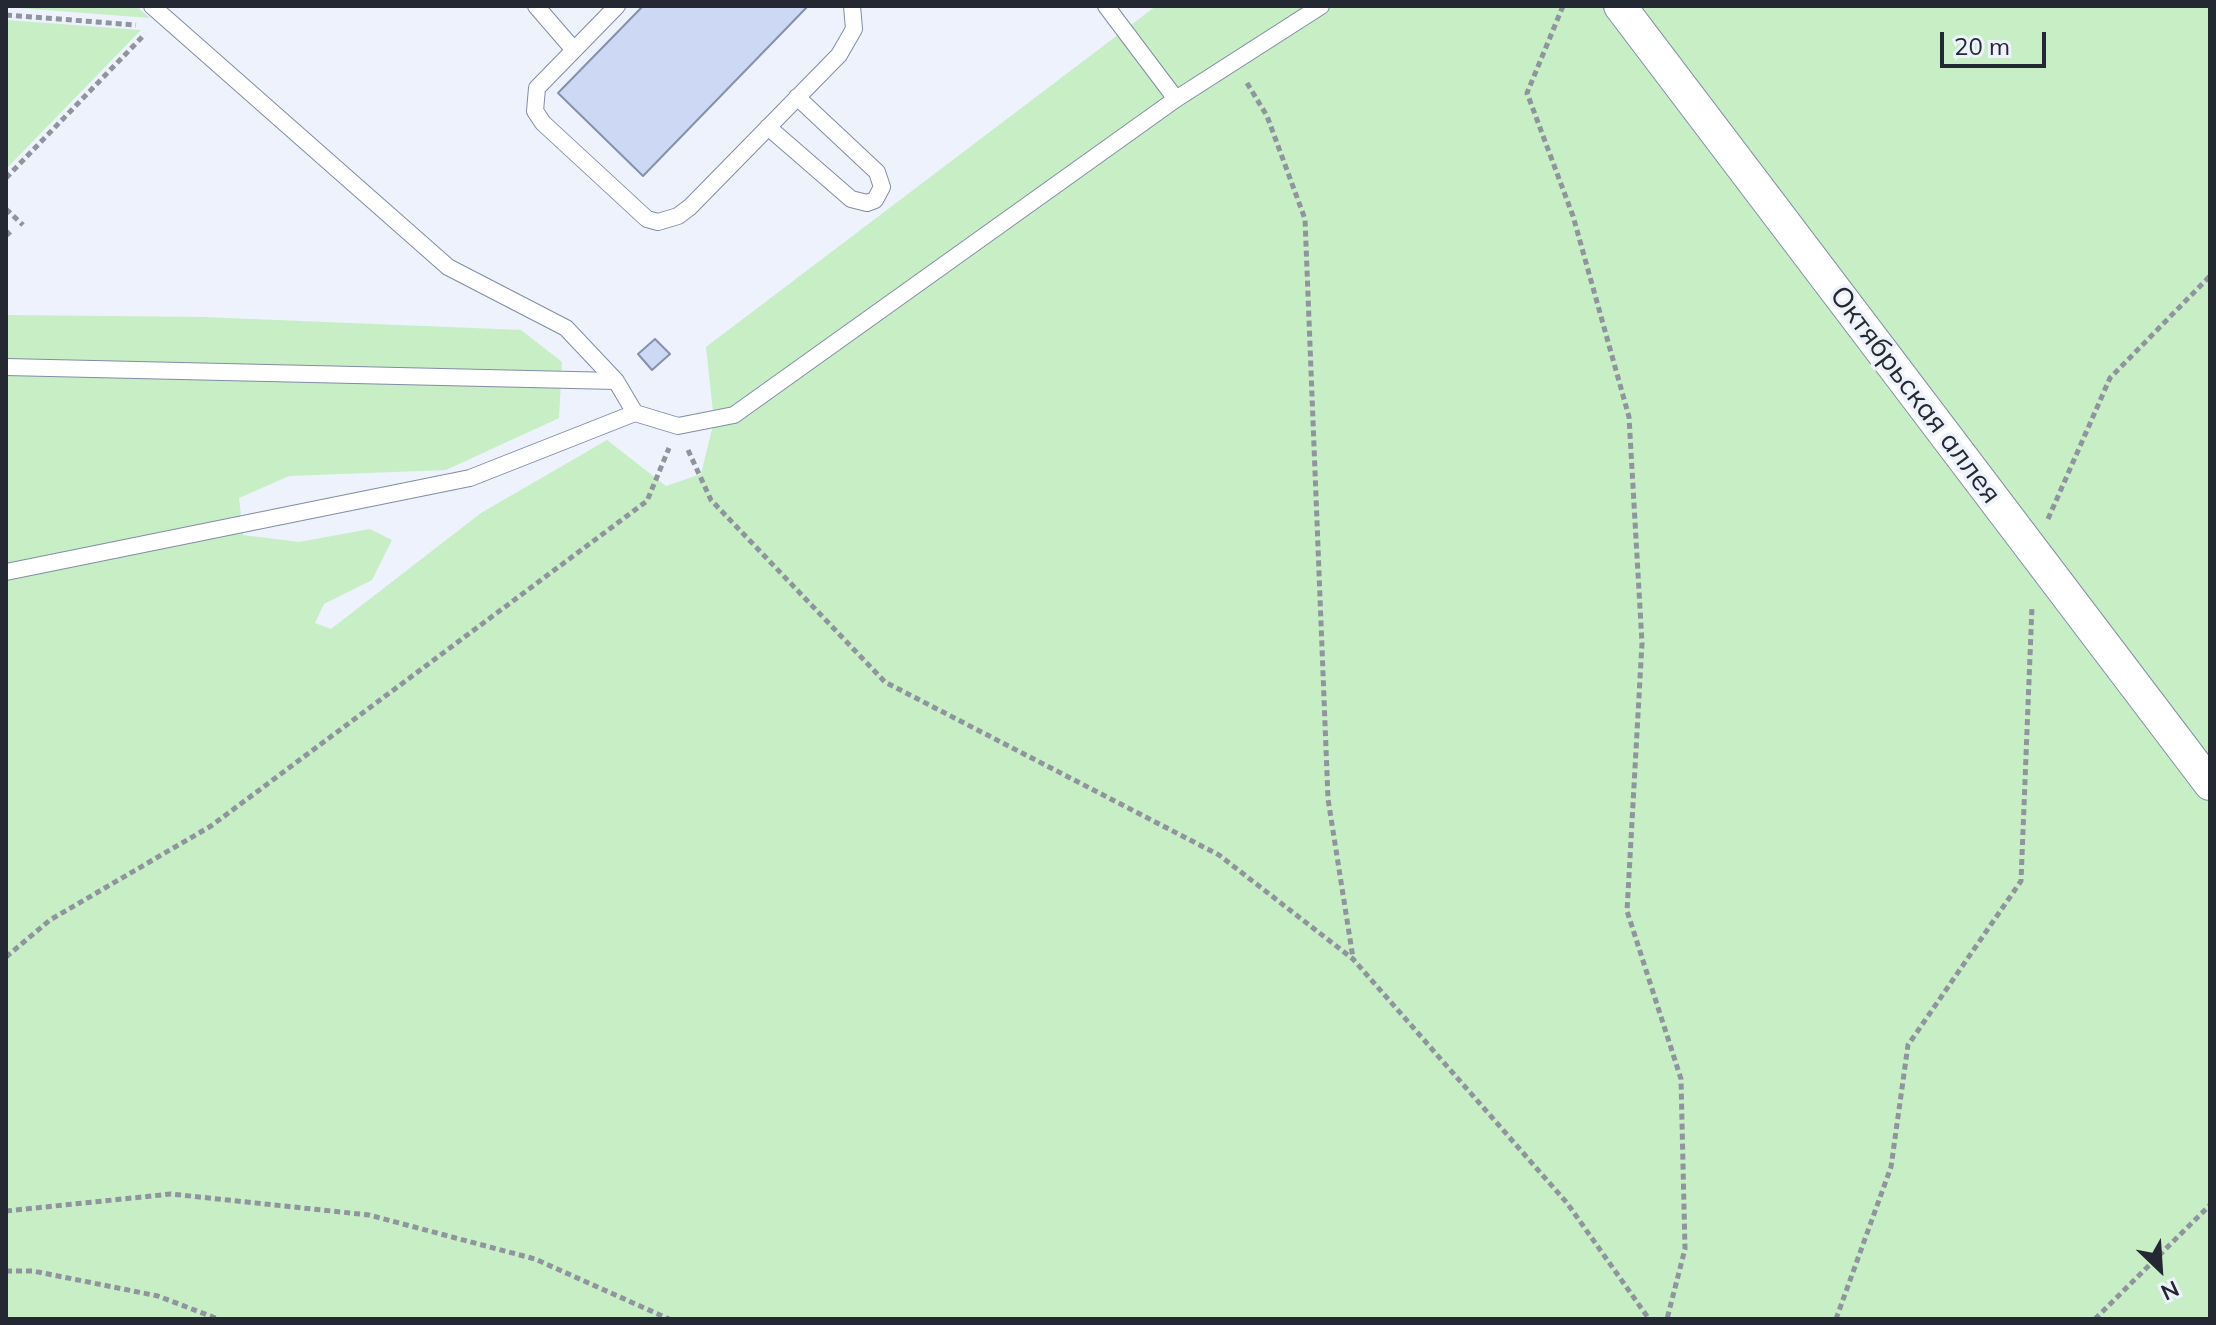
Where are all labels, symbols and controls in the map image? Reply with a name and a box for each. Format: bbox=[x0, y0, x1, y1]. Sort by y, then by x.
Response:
scale bar bbox=[1944, 16, 2050, 66]
text: 20 m bbox=[1954, 31, 2010, 61]
street label: Октябрьская аллея bbox=[1822, 280, 2008, 510]
north arrow bbox=[2120, 1229, 2200, 1309]
text: N bbox=[2157, 1275, 2184, 1307]

